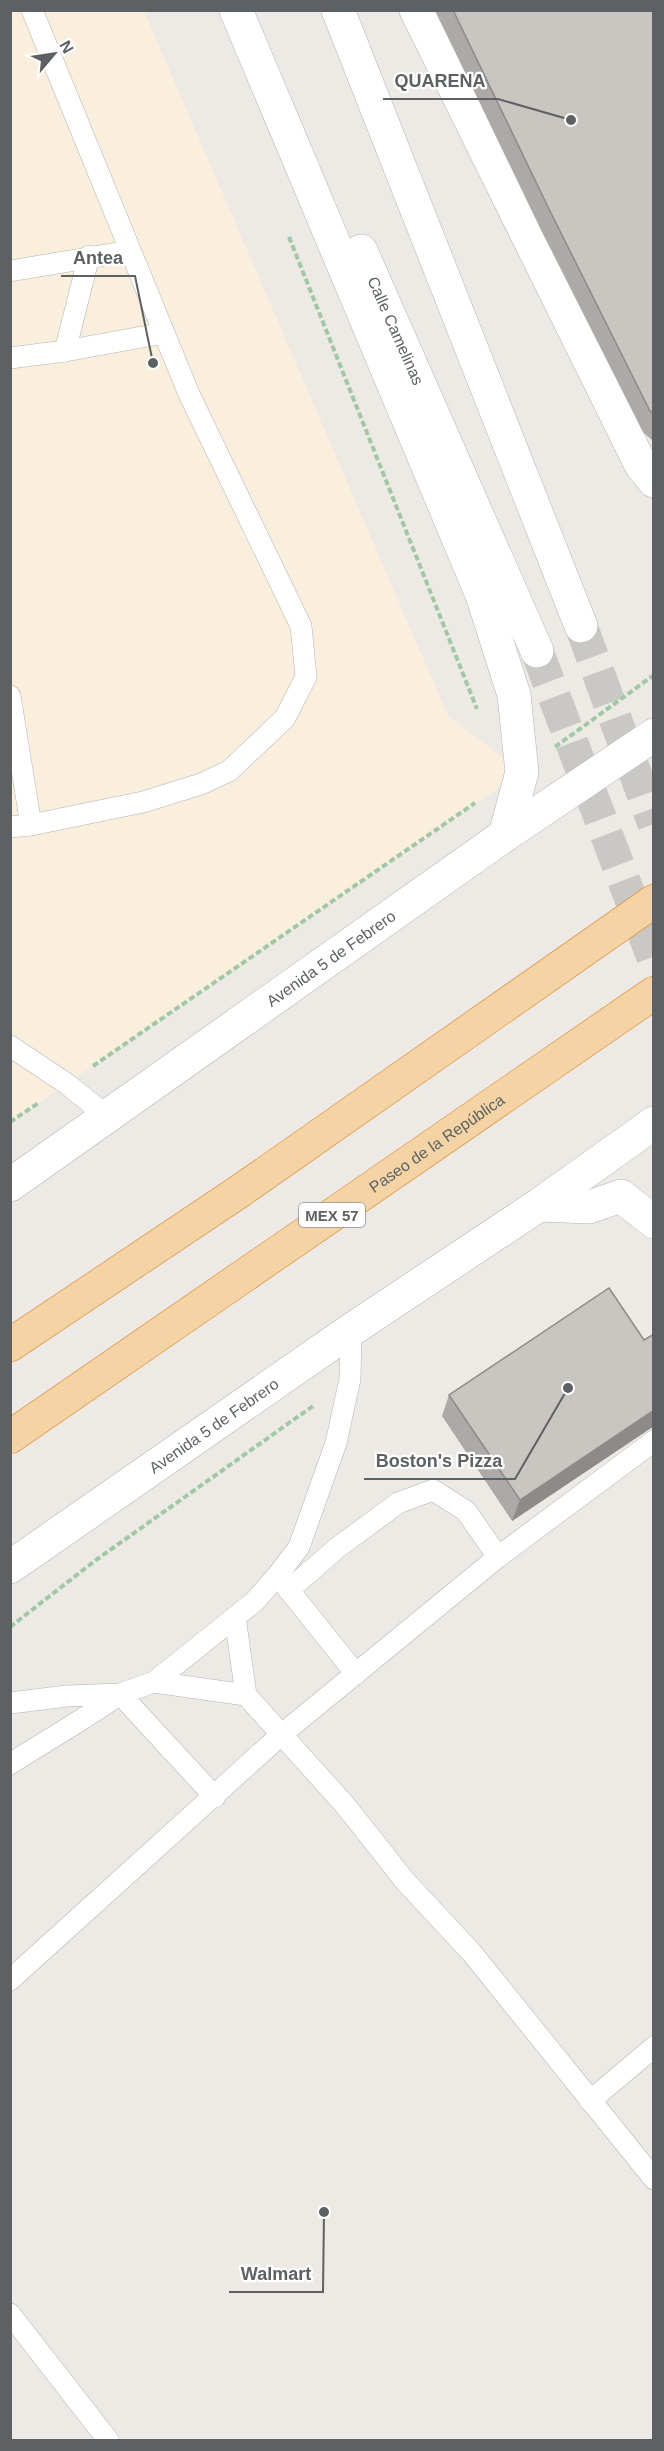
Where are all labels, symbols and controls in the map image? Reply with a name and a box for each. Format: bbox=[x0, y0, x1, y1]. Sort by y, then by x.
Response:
north arrow bbox=[24, 24, 84, 84]
text: N bbox=[56, 38, 77, 56]
callout: QUARENA bbox=[383, 63, 498, 99]
text: QUARENA bbox=[394, 71, 486, 91]
callout: Antea bbox=[61, 240, 135, 276]
text: Antea bbox=[73, 248, 124, 268]
street label: Calle Camelinas bbox=[365, 274, 427, 387]
street label: Avenida 5 de Febrero bbox=[263, 907, 399, 1009]
street label: Paseo de la República bbox=[366, 1090, 507, 1195]
road number: MEX 57 bbox=[299, 1203, 365, 1227]
street label: Avenida 5 de Febrero bbox=[146, 1375, 282, 1476]
callout: Boston's Pizza bbox=[364, 1443, 515, 1479]
text: Boston's Pizza bbox=[376, 1451, 503, 1471]
callout: Walmart bbox=[229, 2256, 323, 2292]
text: Walmart bbox=[241, 2264, 311, 2284]

